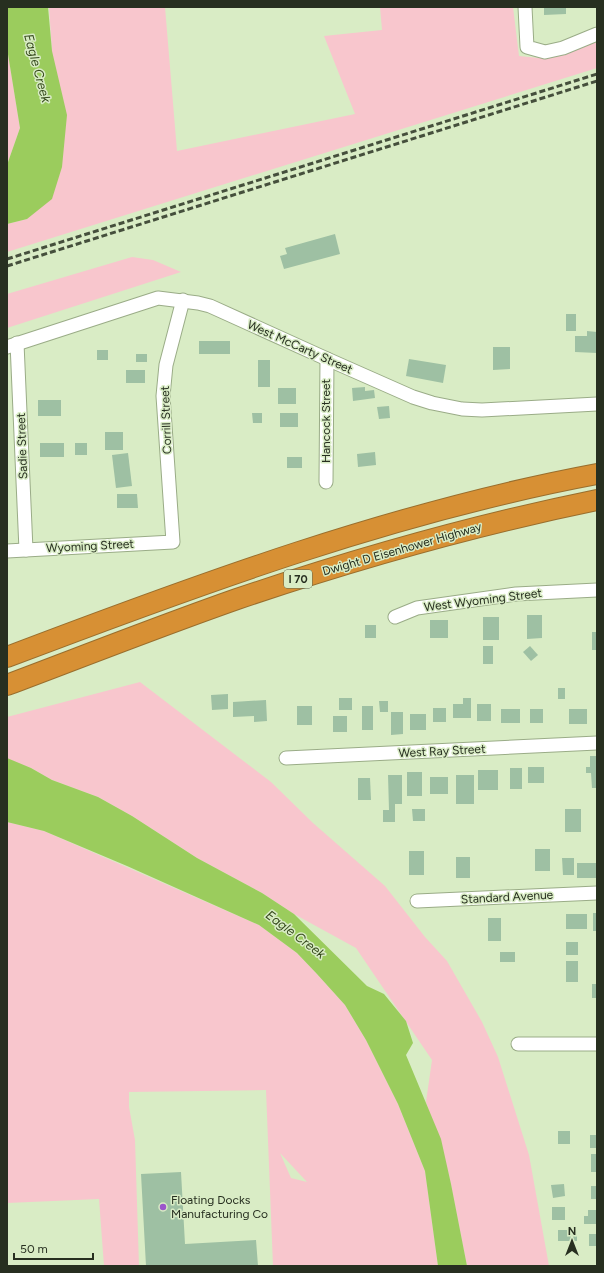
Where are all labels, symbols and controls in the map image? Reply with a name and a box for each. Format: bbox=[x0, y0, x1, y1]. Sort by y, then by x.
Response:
water label: Eagle Creek bbox=[21, 32, 54, 105]
street label: West McCarty Street bbox=[245, 318, 355, 377]
street label: Hancock Street bbox=[319, 378, 333, 463]
street label: Corrill Street bbox=[158, 385, 174, 454]
street label: Sadie Street bbox=[14, 412, 30, 479]
street label: Dwight D Eisenhower Highway bbox=[321, 519, 484, 578]
street label: Wyoming Street bbox=[46, 537, 135, 555]
road number: I 70 bbox=[284, 570, 312, 588]
street label: West Wyoming Street bbox=[423, 586, 543, 614]
street label: West Ray Street bbox=[398, 742, 486, 760]
street label: Standard Avenue bbox=[460, 888, 554, 906]
water label: Eagle Creek bbox=[263, 907, 329, 962]
place label: Floating Docks Manufacturing Co bbox=[171, 1193, 268, 1221]
marker: Floating Docks Manufacturing Co bbox=[158, 1202, 168, 1212]
north arrow bbox=[552, 1221, 592, 1261]
text: N bbox=[568, 1225, 576, 1238]
scale bar bbox=[14, 1235, 93, 1261]
text: 50 m bbox=[20, 1242, 48, 1256]

